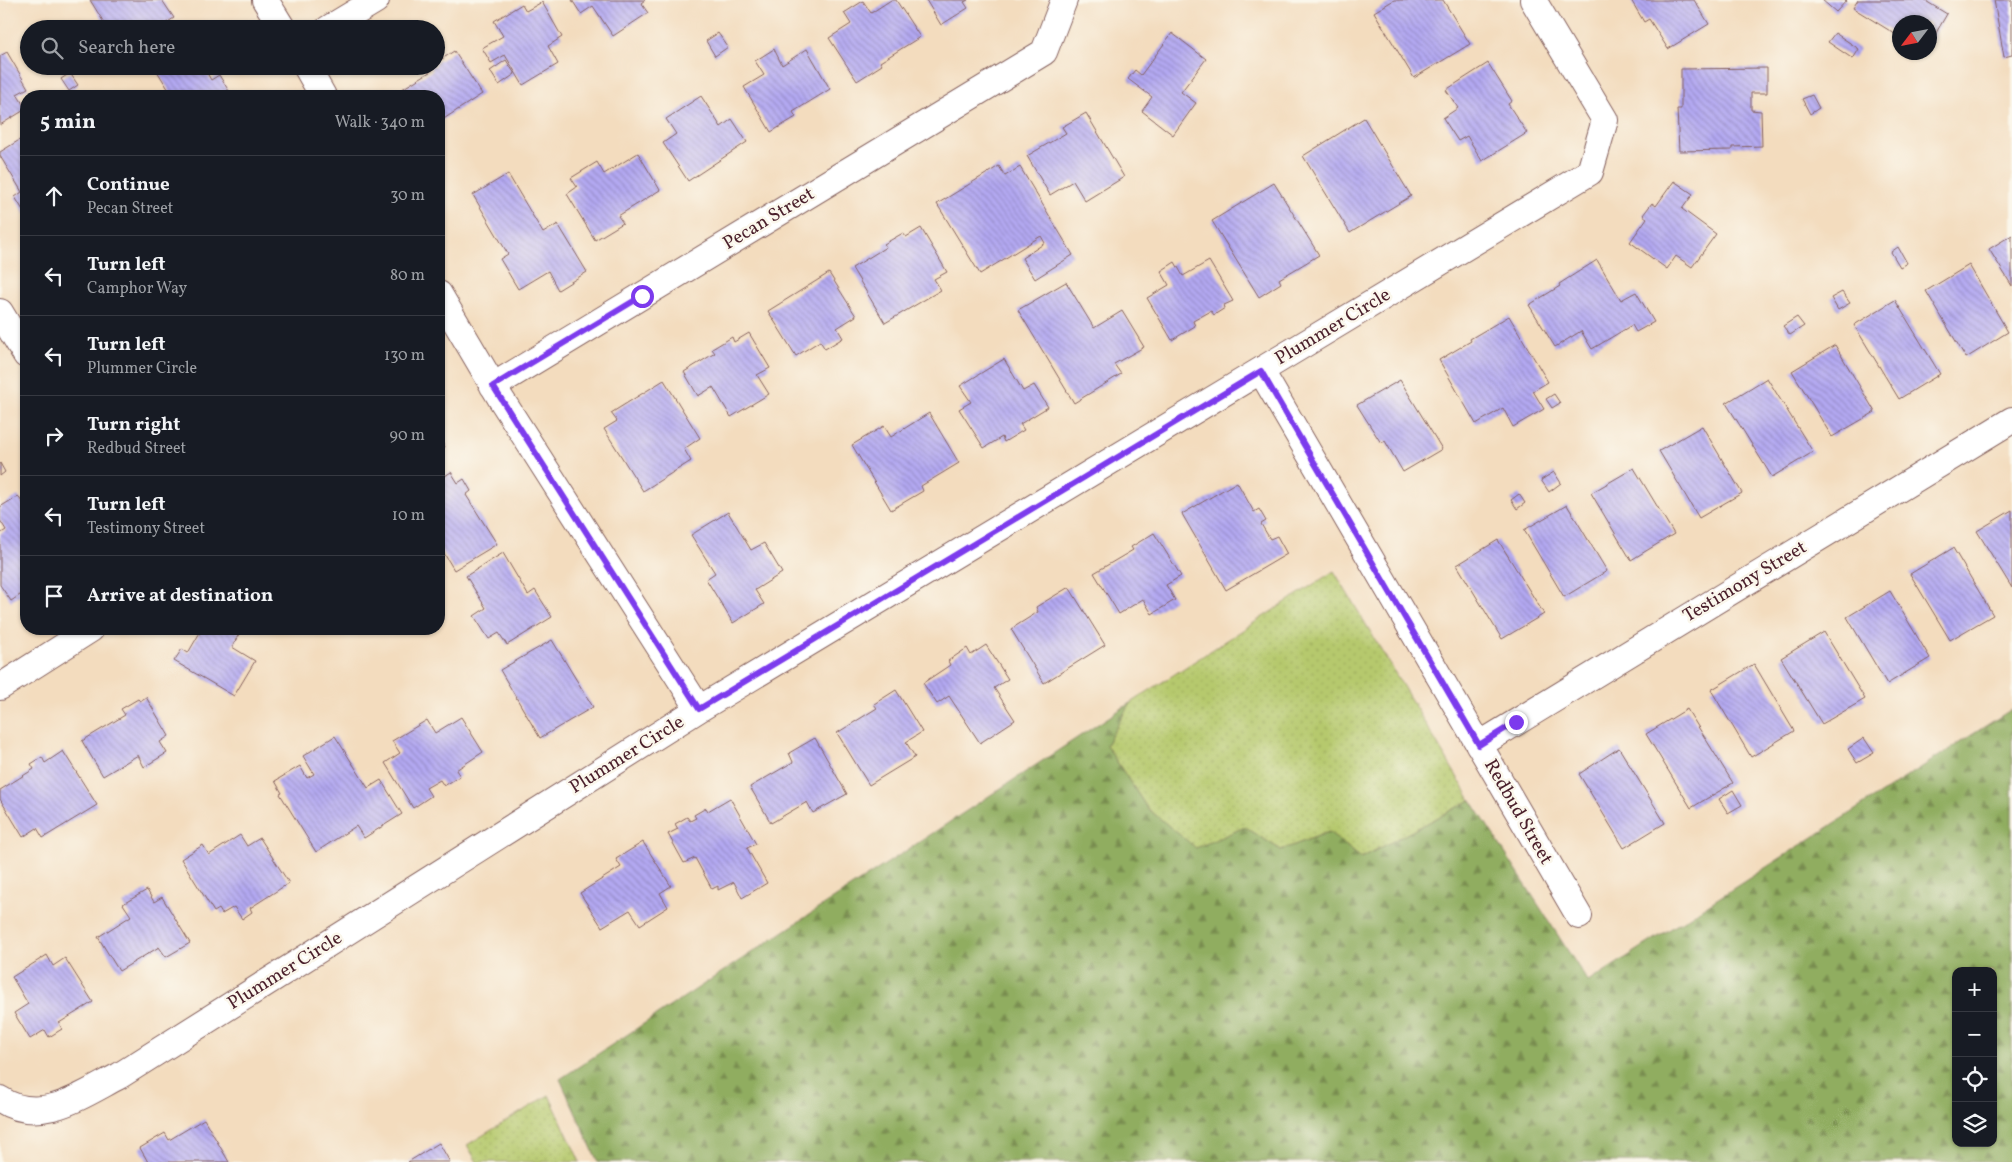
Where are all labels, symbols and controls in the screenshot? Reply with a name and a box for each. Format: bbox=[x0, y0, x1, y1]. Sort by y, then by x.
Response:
north arrow bbox=[1892, 15, 1937, 60]
search box bbox=[20, 20, 445, 75]
icon: search bbox=[38, 34, 66, 62]
text: Search here bbox=[78, 35, 175, 61]
text: 5 min bbox=[40, 108, 96, 137]
text: Walk · 340 m bbox=[335, 112, 425, 134]
text: Continue bbox=[87, 172, 170, 198]
street label: Pecan Street bbox=[718, 181, 820, 257]
icon: ahead bbox=[40, 182, 68, 210]
text: 30 m bbox=[390, 185, 425, 207]
text: Pecan Street bbox=[87, 198, 173, 220]
text: Turn left bbox=[87, 252, 166, 278]
icon: left bbox=[40, 262, 68, 290]
text: 80 m bbox=[390, 265, 425, 287]
text: Camphor Way bbox=[87, 278, 187, 300]
street label: Plummer Circle bbox=[1270, 282, 1396, 372]
route start bbox=[631, 285, 654, 308]
text: Turn left bbox=[87, 332, 166, 358]
icon: left bbox=[40, 342, 68, 370]
text: 130 m bbox=[384, 345, 425, 367]
text: Plummer Circle bbox=[87, 358, 197, 380]
text: Turn right bbox=[87, 412, 180, 438]
icon: right bbox=[40, 422, 68, 450]
text: 90 m bbox=[389, 425, 425, 447]
text: Redbud Street bbox=[87, 438, 186, 460]
text: Turn left bbox=[87, 492, 166, 518]
icon: left bbox=[40, 502, 68, 530]
text: 10 m bbox=[392, 505, 425, 527]
text: Testimony Street bbox=[87, 518, 205, 540]
street label: Testimony Street bbox=[1678, 535, 1812, 629]
icon: arrive bbox=[40, 582, 68, 610]
text: Arrive at destination bbox=[87, 583, 273, 609]
street label: Plummer Circle bbox=[565, 709, 689, 801]
route end bbox=[1505, 711, 1528, 734]
street label: Redbud Street bbox=[1477, 755, 1559, 870]
street label: Plummer Circle bbox=[223, 925, 347, 1017]
map controls bbox=[1952, 967, 1997, 1147]
button: + bbox=[1952, 967, 1997, 1012]
button: − bbox=[1952, 1012, 1997, 1057]
button: locate bbox=[1952, 1057, 1997, 1102]
button: layers bbox=[1952, 1102, 1997, 1147]

